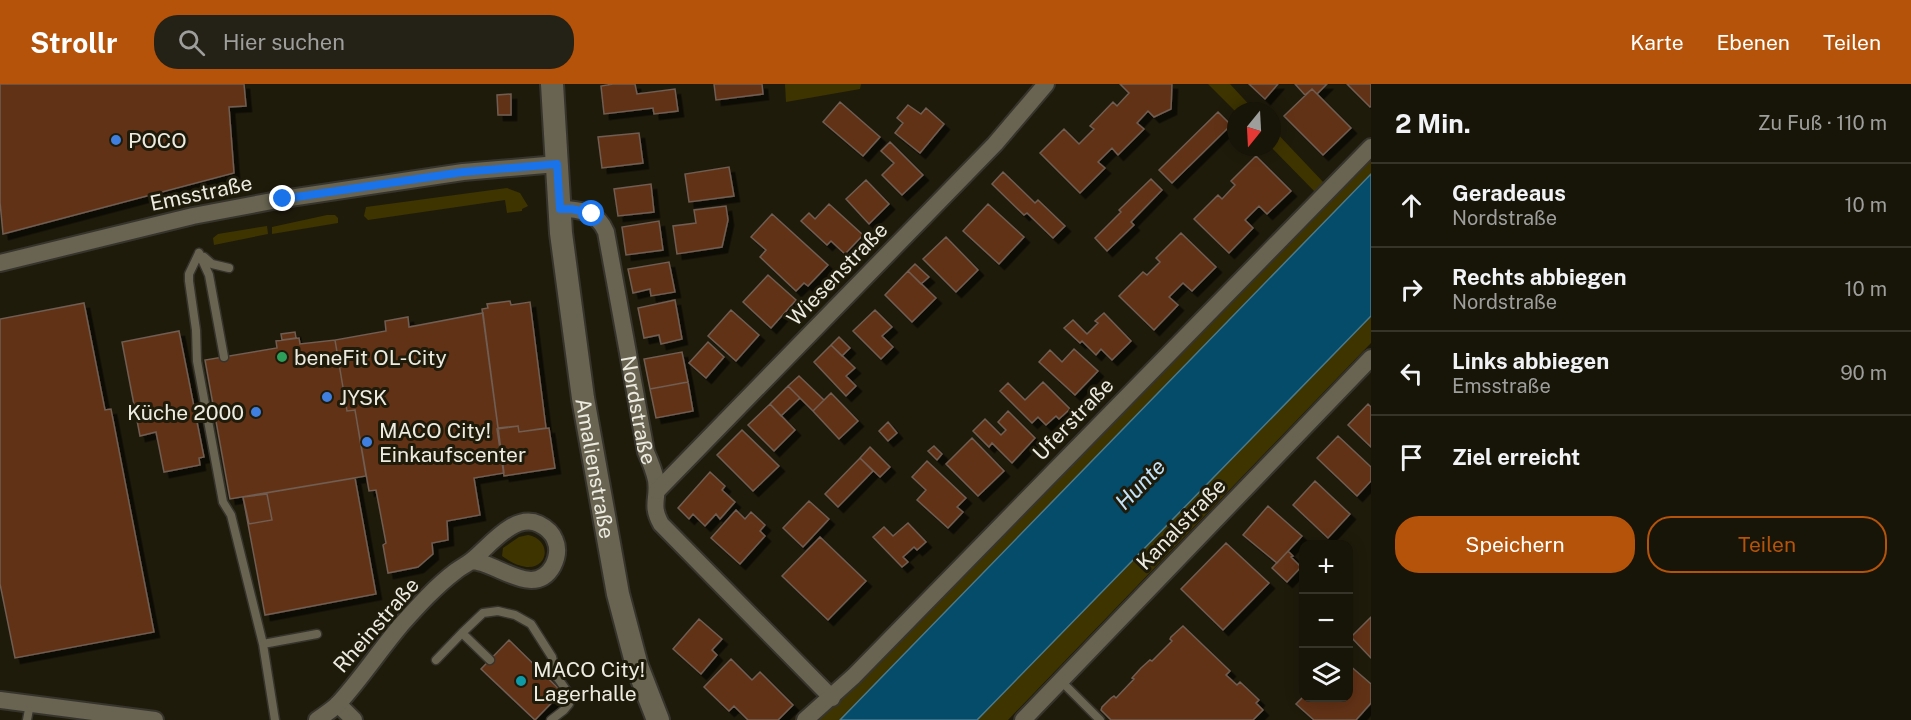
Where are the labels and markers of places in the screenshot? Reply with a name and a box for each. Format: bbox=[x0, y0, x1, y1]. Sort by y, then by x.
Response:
place label: POCO bbox=[128, 128, 187, 153]
marker: POCO bbox=[109, 133, 123, 147]
place label: beneFit OL-City bbox=[294, 345, 447, 370]
marker: beneFit OL-City bbox=[275, 350, 289, 364]
place label: JYSK bbox=[339, 385, 387, 410]
marker: JYSK bbox=[320, 390, 334, 404]
place label: Küche 2000 bbox=[127, 400, 244, 425]
marker: Küche 2000 bbox=[249, 405, 263, 419]
place label: MACO City! Einkaufscenter bbox=[379, 418, 526, 467]
marker: MACO City! Einkaufscenter bbox=[360, 435, 374, 449]
place label: MACO City! Lagerhalle bbox=[533, 657, 645, 706]
marker: MACO City! Lagerhalle bbox=[514, 674, 528, 688]

